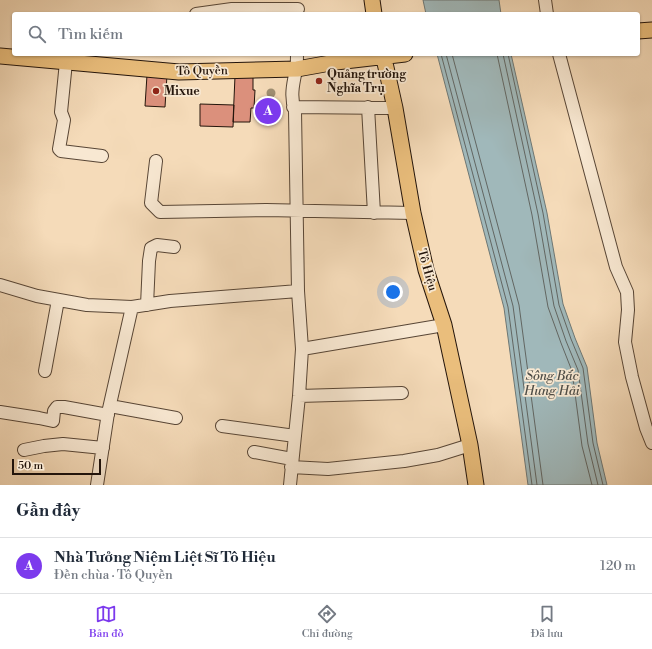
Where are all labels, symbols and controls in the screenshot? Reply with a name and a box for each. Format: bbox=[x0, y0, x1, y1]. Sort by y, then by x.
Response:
search box bbox=[12, 12, 640, 56]
icon: search bbox=[26, 23, 48, 45]
text: Tìm kiếm bbox=[58, 25, 123, 44]
street label: Tô Quyền bbox=[176, 63, 228, 79]
place label: Quảng trường Nghĩa Trụ bbox=[327, 67, 407, 96]
marker: Quảng trường Nghĩa Trụ bbox=[314, 76, 324, 86]
place label: Mixue bbox=[164, 84, 200, 99]
marker: Mixue bbox=[151, 86, 161, 96]
pin: A bbox=[255, 96, 281, 126]
street label: Tô Hiệu bbox=[414, 247, 440, 293]
your location bbox=[383, 282, 403, 302]
water label: Sông Bắc Hưng Hải bbox=[523, 368, 581, 399]
scale bar bbox=[12, 457, 101, 476]
text: 50 m bbox=[18, 459, 43, 473]
text: Gần đây bbox=[16, 500, 80, 522]
text: Nhà Tưởng Niệm Liệt Sĩ Tô Hiệu bbox=[54, 548, 276, 567]
text: A bbox=[24, 558, 34, 574]
text: 120 m bbox=[600, 558, 636, 574]
text: Đền chùa · Tô Quyền bbox=[54, 567, 173, 583]
tab: Bản đồ bbox=[89, 603, 124, 641]
tab: Chỉ đường bbox=[302, 603, 353, 641]
tab: Đã lưu bbox=[531, 603, 563, 641]

